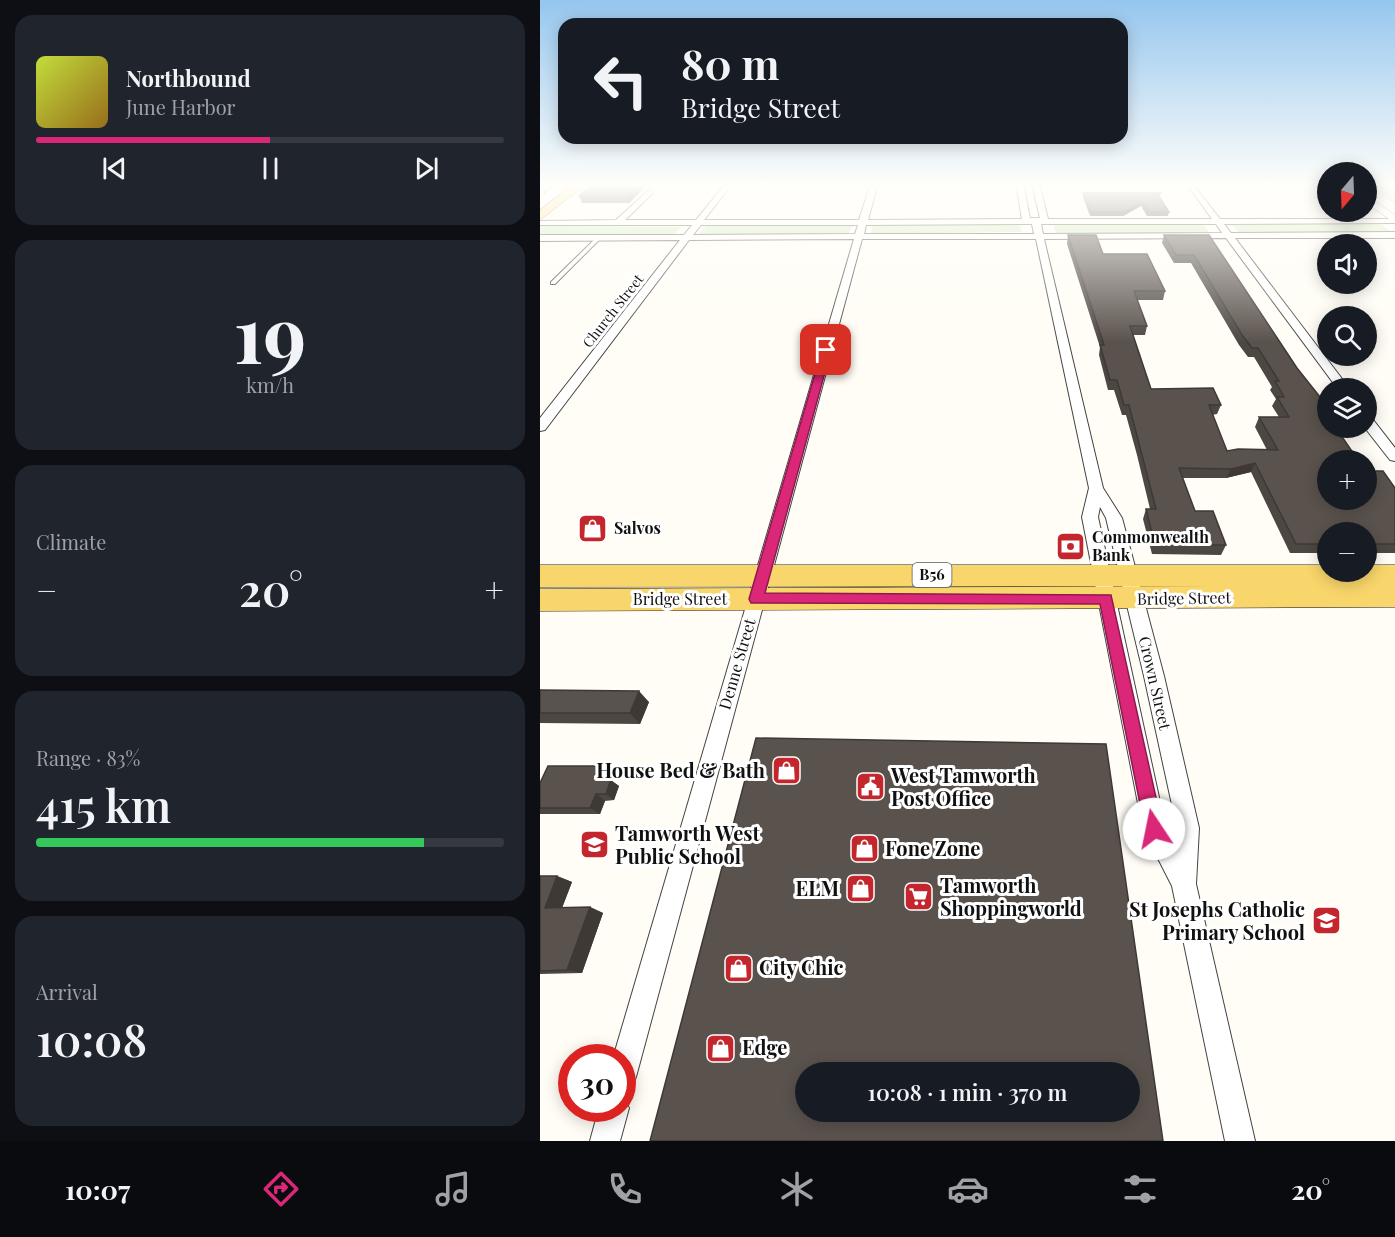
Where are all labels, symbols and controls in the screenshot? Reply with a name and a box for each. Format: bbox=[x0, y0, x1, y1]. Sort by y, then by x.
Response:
text: 80 m bbox=[681, 35, 779, 91]
icon: left bbox=[582, 42, 660, 120]
text: Northbound bbox=[126, 63, 251, 93]
text: Bridge Street bbox=[681, 89, 840, 125]
text: June Harbor bbox=[126, 93, 236, 120]
icon: previous bbox=[98, 152, 131, 185]
icon: pause bbox=[254, 152, 287, 185]
icon: next bbox=[410, 152, 443, 185]
north arrow bbox=[1317, 162, 1377, 222]
map controls bbox=[1317, 162, 1377, 582]
button: sound bbox=[1317, 234, 1377, 294]
street label: Church Street bbox=[578, 269, 648, 351]
text: 19 bbox=[233, 280, 307, 384]
button: search bbox=[1317, 306, 1377, 366]
pin bbox=[800, 324, 851, 375]
icon: arrive bbox=[809, 333, 842, 366]
text: km/h bbox=[246, 371, 294, 398]
button: layers bbox=[1317, 378, 1377, 438]
button: + bbox=[1317, 450, 1377, 510]
shop icon: Salvos bbox=[577, 512, 609, 544]
place label: Salvos bbox=[614, 517, 661, 538]
button: − bbox=[1317, 522, 1377, 582]
place label: Commonwealth Bank bbox=[1092, 526, 1209, 565]
text: Climate bbox=[36, 528, 106, 555]
bank icon: Commonwealth Bank bbox=[1055, 530, 1087, 562]
text: 20° bbox=[239, 558, 303, 618]
road number: B56 bbox=[912, 563, 952, 587]
text: − bbox=[36, 567, 57, 611]
text: + bbox=[485, 567, 504, 611]
street label: Bridge Street bbox=[1137, 586, 1232, 609]
street label: Bridge Street bbox=[633, 588, 727, 609]
street label: Denne Street bbox=[713, 616, 760, 712]
street label: Crown Street bbox=[1135, 634, 1177, 732]
text: Range · 83% bbox=[36, 744, 140, 771]
shop icon: House Bed & Bath bbox=[770, 755, 802, 787]
place label: House Bed & Bath bbox=[596, 756, 765, 783]
place label: West Tamworth Post Office bbox=[890, 761, 1036, 811]
public building icon: West Tamworth Post Office bbox=[854, 771, 886, 803]
text: 415 km bbox=[36, 774, 171, 834]
position arrow bbox=[1122, 797, 1186, 861]
place label: Tamworth West Public School bbox=[615, 819, 761, 869]
school or university icon: Tamworth West Public School bbox=[578, 829, 610, 861]
shop icon: Fone Zone bbox=[848, 833, 880, 865]
place label: Fone Zone bbox=[885, 834, 980, 861]
place label: Tamworth Shoppingworld bbox=[940, 871, 1082, 921]
shop icon: ELM bbox=[844, 873, 876, 905]
place label: ELM bbox=[796, 874, 839, 901]
supermarket icon: Tamworth Shoppingworld bbox=[903, 881, 935, 913]
place label: St Josephs Catholic Primary School bbox=[1129, 895, 1305, 945]
school or university icon: St Josephs Catholic Primary School bbox=[1310, 905, 1342, 937]
shop icon: City Chic bbox=[722, 952, 754, 984]
place label: City Chic bbox=[759, 953, 843, 980]
text: Arrival bbox=[36, 978, 98, 1005]
text: 10:08 bbox=[36, 1008, 147, 1068]
shop icon: Edge bbox=[705, 1032, 737, 1064]
place label: Edge bbox=[742, 1033, 787, 1060]
speed limit sign: 30 bbox=[558, 1044, 636, 1122]
text: 10:08 · 1 min · 370 m bbox=[868, 1077, 1067, 1107]
icon: directions bbox=[260, 1168, 302, 1210]
icon: music bbox=[432, 1168, 474, 1210]
icon: phone bbox=[604, 1168, 646, 1210]
icon: climate bbox=[776, 1168, 818, 1210]
icon: car bbox=[947, 1168, 989, 1210]
icon: filters bbox=[1119, 1168, 1161, 1210]
text: 10:07 bbox=[65, 1171, 130, 1207]
text: 20° bbox=[1291, 1171, 1330, 1207]

